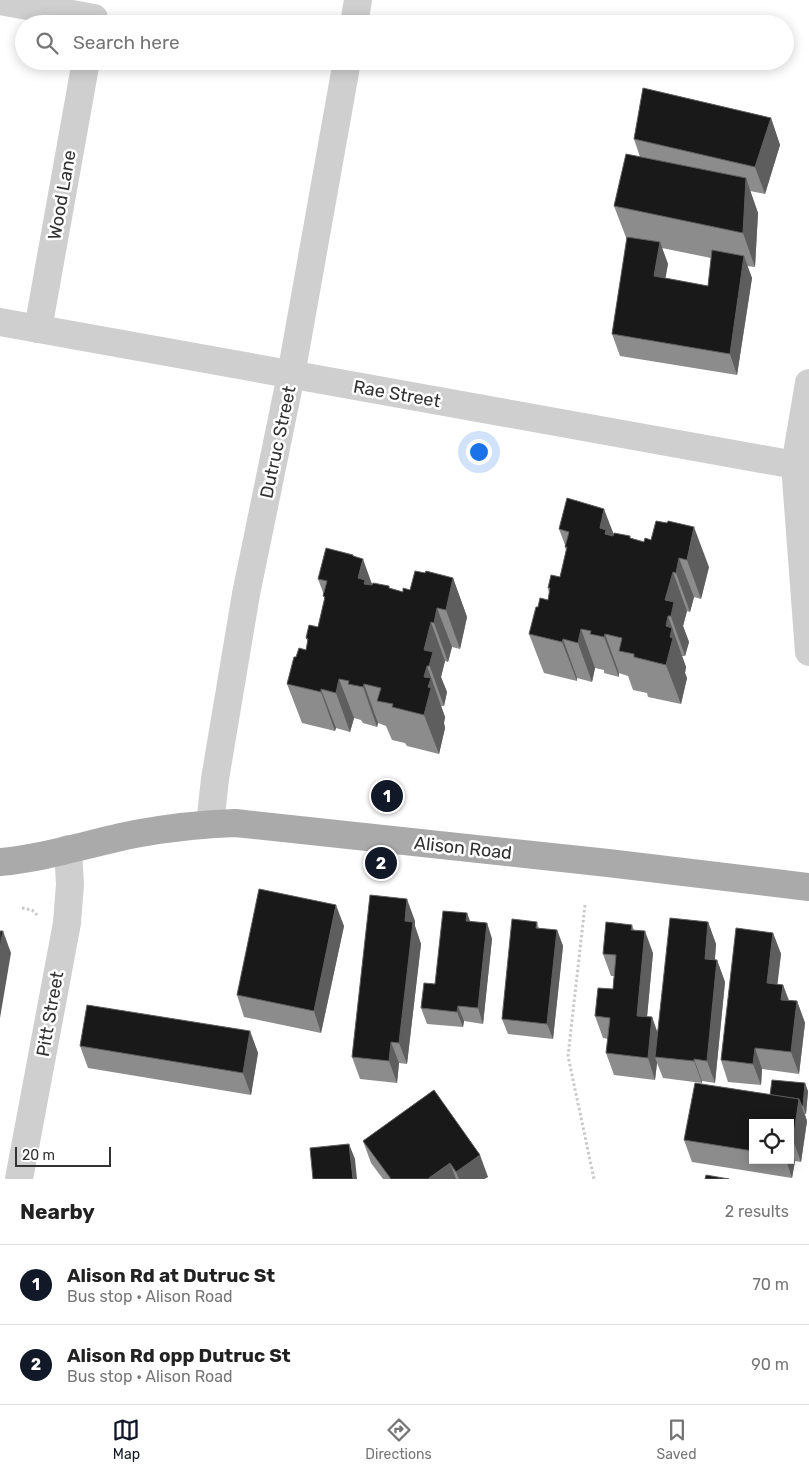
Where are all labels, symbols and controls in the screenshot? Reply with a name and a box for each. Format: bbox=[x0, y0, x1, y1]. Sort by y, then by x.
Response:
search box bbox=[15, 15, 794, 70]
icon: search bbox=[33, 29, 61, 57]
text: Search here bbox=[73, 31, 180, 54]
street label: Wood Lane bbox=[43, 148, 81, 242]
street label: Rae Street bbox=[352, 376, 442, 412]
street label: Dutruc Street bbox=[255, 384, 301, 500]
your location bbox=[466, 439, 492, 465]
pin: 1 bbox=[371, 777, 403, 815]
street label: Alison Road bbox=[413, 832, 513, 864]
pin: 2 bbox=[365, 844, 397, 882]
street label: Pitt Street bbox=[32, 970, 68, 1058]
map controls bbox=[749, 1119, 794, 1164]
button: locate bbox=[749, 1119, 794, 1164]
scale bar bbox=[15, 1144, 111, 1167]
text: 20 m bbox=[22, 1147, 55, 1164]
text: Nearby bbox=[20, 1199, 95, 1224]
text: 2 results bbox=[725, 1202, 789, 1221]
text: Alison Rd at Dutruc St bbox=[67, 1264, 275, 1287]
text: 1 bbox=[32, 1275, 40, 1294]
text: 70 m bbox=[752, 1275, 789, 1294]
text: Bus stop · Alison Road bbox=[67, 1287, 233, 1306]
text: Alison Rd opp Dutruc St bbox=[67, 1344, 291, 1367]
text: 2 bbox=[31, 1355, 41, 1374]
text: 90 m bbox=[751, 1355, 789, 1374]
text: Bus stop · Alison Road bbox=[67, 1367, 233, 1386]
tab: Map bbox=[112, 1416, 140, 1463]
tab: Directions bbox=[365, 1416, 432, 1463]
tab: Saved bbox=[657, 1416, 697, 1463]

